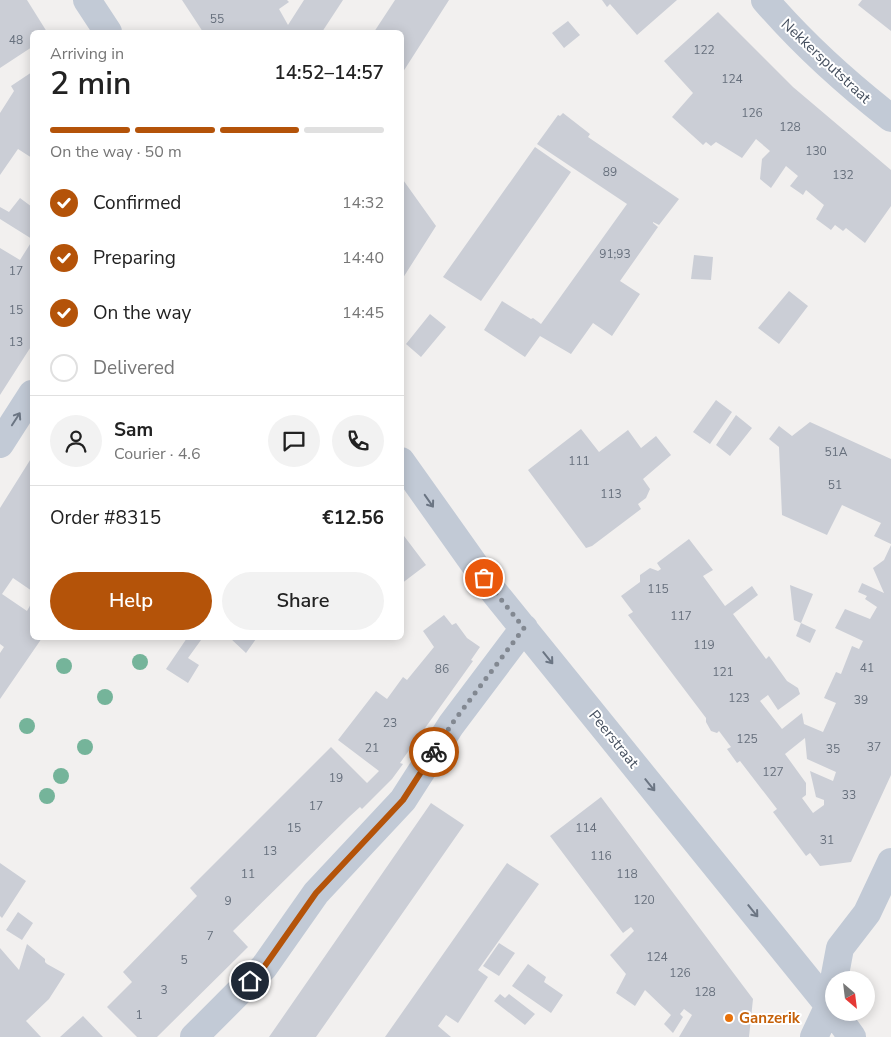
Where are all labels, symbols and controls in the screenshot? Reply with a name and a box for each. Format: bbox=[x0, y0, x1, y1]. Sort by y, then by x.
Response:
house number: 55 bbox=[210, 11, 224, 27]
street label: Nekkersputstraat bbox=[777, 14, 876, 108]
house number: 48 bbox=[9, 32, 23, 48]
house number: 122 bbox=[693, 42, 715, 58]
text: Arriving in bbox=[50, 43, 124, 65]
text: 14:52–14:57 bbox=[274, 60, 384, 86]
text: 2 min bbox=[50, 62, 132, 105]
house number: 124 bbox=[721, 71, 743, 87]
house number: 126 bbox=[741, 105, 763, 121]
house number: 128 bbox=[779, 119, 801, 135]
text: On the way · 50 m bbox=[50, 141, 182, 163]
house number: 130 bbox=[805, 143, 827, 159]
house number: 89 bbox=[603, 164, 617, 180]
house number: 132 bbox=[832, 167, 854, 183]
icon: check bbox=[50, 189, 78, 217]
text: Confirmed bbox=[93, 190, 181, 216]
text: 14:32 bbox=[342, 192, 384, 214]
icon: check bbox=[50, 244, 78, 272]
text: Preparing bbox=[93, 245, 176, 271]
house number: 91;93 bbox=[599, 246, 631, 262]
text: 14:40 bbox=[342, 247, 384, 269]
house number: 17 bbox=[9, 263, 23, 279]
icon: check bbox=[50, 299, 78, 327]
text: On the way bbox=[93, 300, 191, 326]
house number: 15 bbox=[9, 302, 23, 318]
text: 14:45 bbox=[342, 302, 384, 324]
house number: 13 bbox=[9, 334, 23, 350]
text: Delivered bbox=[93, 355, 175, 381]
one-way arrow bbox=[11, 412, 21, 426]
button: person bbox=[50, 415, 102, 467]
button: chat bbox=[268, 415, 320, 467]
button: phone bbox=[332, 415, 384, 467]
text: Sam bbox=[114, 417, 153, 443]
text: Courier · 4.6 bbox=[114, 443, 200, 465]
house number: 51A bbox=[824, 444, 848, 460]
house number: 111 bbox=[568, 453, 590, 469]
house number: 51 bbox=[828, 477, 842, 493]
house number: 113 bbox=[600, 486, 622, 502]
one-way arrow bbox=[424, 494, 434, 508]
text: Order #8315 bbox=[50, 505, 161, 531]
text: €12.56 bbox=[322, 505, 384, 531]
pin bbox=[463, 557, 505, 599]
icon: bag bbox=[470, 564, 498, 592]
button: Help bbox=[50, 572, 212, 630]
button: Share bbox=[222, 572, 384, 630]
house number: 115 bbox=[647, 581, 669, 597]
house number: 117 bbox=[670, 608, 692, 624]
house number: 119 bbox=[693, 637, 715, 653]
one-way arrow bbox=[543, 651, 554, 664]
house number: 41 bbox=[860, 660, 874, 676]
house number: 86 bbox=[435, 661, 449, 677]
house number: 121 bbox=[712, 664, 734, 680]
house number: 123 bbox=[728, 690, 750, 706]
house number: 39 bbox=[854, 692, 868, 708]
street label: Peerstraat bbox=[584, 706, 644, 773]
house number: 23 bbox=[383, 715, 397, 731]
courier bbox=[409, 727, 459, 777]
house number: 125 bbox=[736, 731, 758, 747]
icon: bike bbox=[420, 738, 448, 766]
house number: 37 bbox=[867, 739, 881, 755]
house number: 21 bbox=[365, 740, 379, 756]
house number: 35 bbox=[826, 741, 840, 757]
house number: 127 bbox=[762, 764, 784, 780]
house number: 19 bbox=[329, 770, 343, 786]
one-way arrow bbox=[645, 778, 656, 791]
house number: 33 bbox=[842, 787, 856, 803]
house number: 17 bbox=[309, 798, 323, 814]
house number: 15 bbox=[287, 820, 301, 836]
house number: 114 bbox=[575, 820, 597, 836]
house number: 31 bbox=[820, 832, 834, 848]
house number: 13 bbox=[263, 843, 277, 859]
house number: 116 bbox=[590, 848, 612, 864]
house number: 11 bbox=[241, 866, 255, 882]
house number: 118 bbox=[616, 866, 638, 882]
house number: 120 bbox=[633, 892, 655, 908]
house number: 9 bbox=[224, 893, 232, 909]
one-way arrow bbox=[747, 904, 758, 917]
house number: 7 bbox=[206, 928, 214, 944]
house number: 124 bbox=[646, 949, 668, 965]
house number: 5 bbox=[180, 952, 188, 968]
pin bbox=[229, 960, 271, 1002]
house number: 126 bbox=[669, 965, 691, 981]
icon: home bbox=[236, 967, 264, 995]
north arrow bbox=[825, 971, 875, 1021]
map controls bbox=[825, 971, 875, 1021]
house number: 3 bbox=[160, 982, 168, 998]
house number: 128 bbox=[694, 984, 716, 1000]
house number: 1 bbox=[135, 1007, 143, 1023]
place label: Ganzerik bbox=[739, 1008, 801, 1028]
marker: Ganzerik bbox=[723, 1012, 735, 1024]

